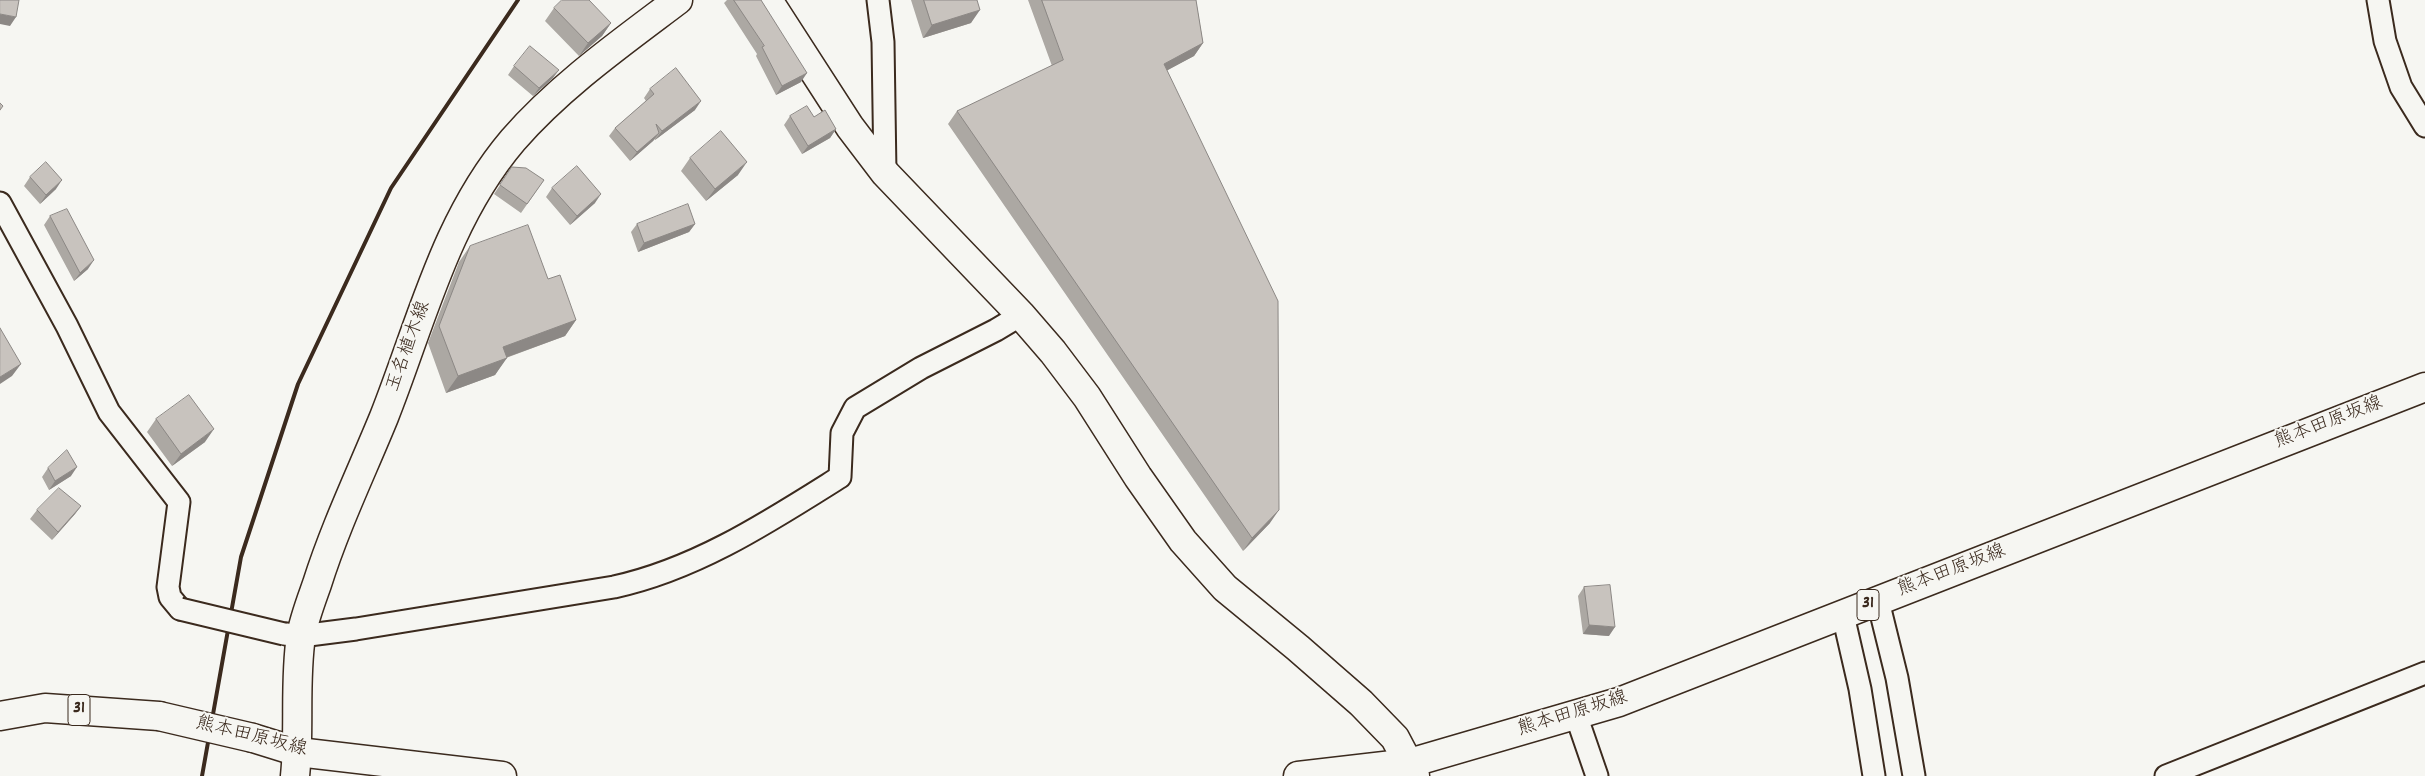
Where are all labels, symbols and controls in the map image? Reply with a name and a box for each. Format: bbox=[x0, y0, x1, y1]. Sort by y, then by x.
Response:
street label: 玉名植木線 bbox=[383, 298, 437, 396]
street label: 熊本田原坂線 bbox=[2272, 393, 2386, 455]
street label: 熊本田原坂線 bbox=[1895, 541, 2009, 603]
road number: 31 bbox=[1857, 590, 1879, 620]
street label: 熊本田原坂線 bbox=[1515, 687, 1631, 743]
road number: 31 bbox=[68, 694, 90, 726]
street label: 熊本田原坂線 bbox=[193, 713, 309, 763]

